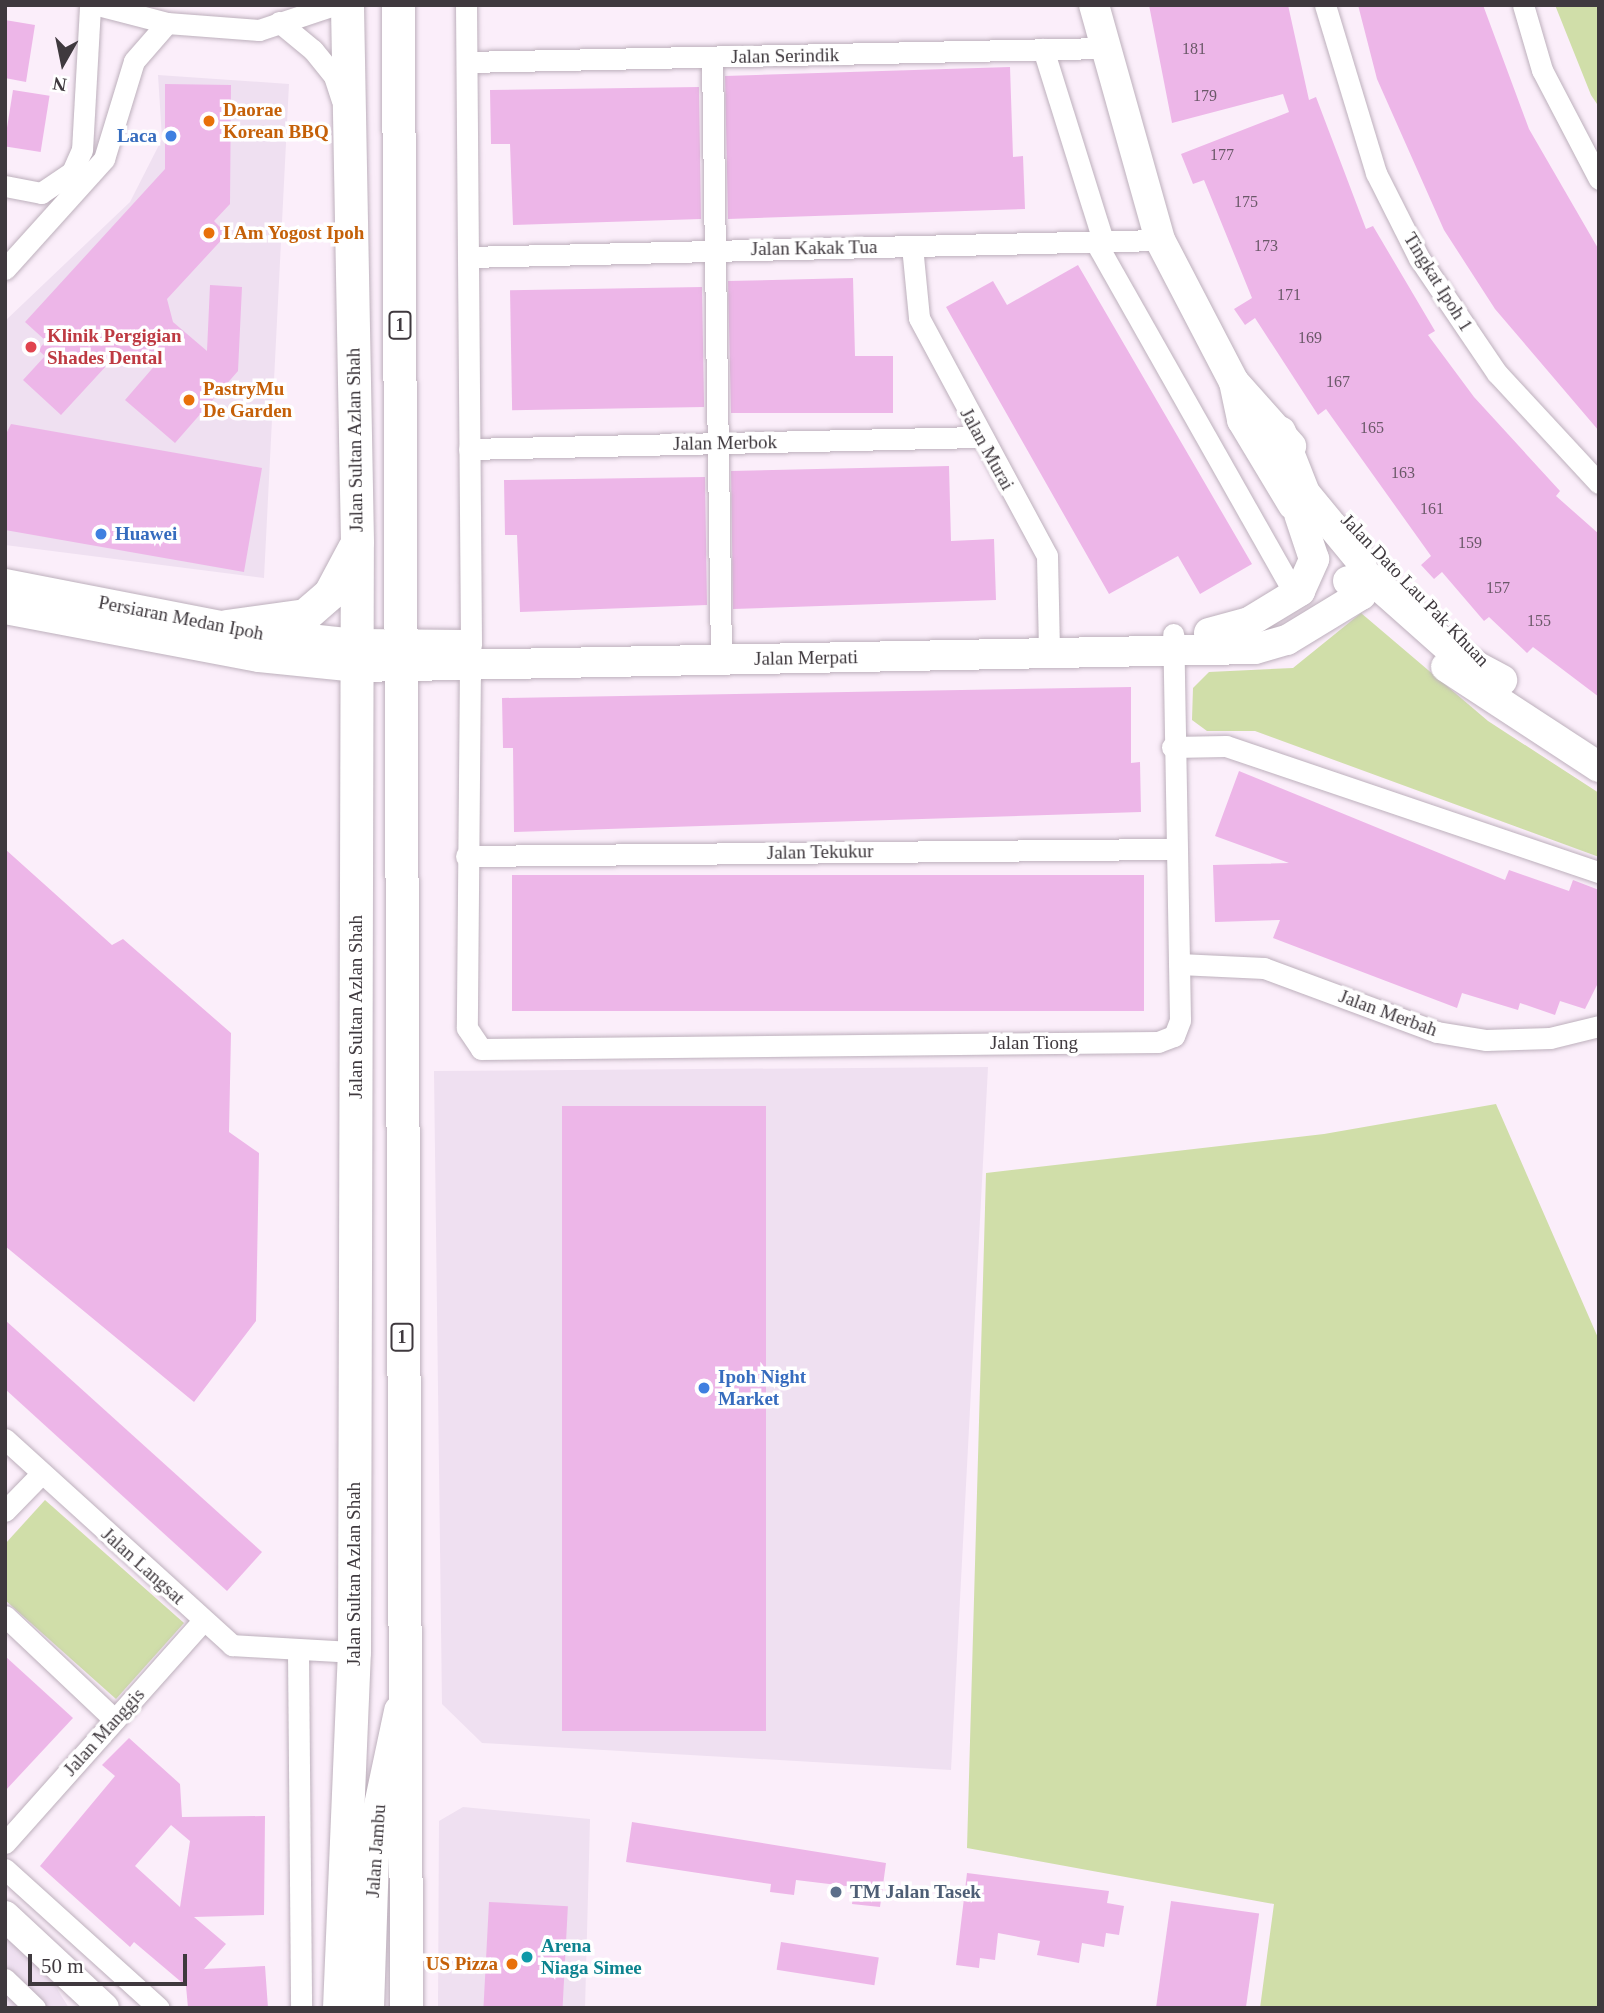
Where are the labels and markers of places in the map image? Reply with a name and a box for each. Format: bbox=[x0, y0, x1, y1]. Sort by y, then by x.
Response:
place label: Daorae Korean BBQ bbox=[223, 99, 329, 143]
marker: Daorae Korean BBQ bbox=[201, 113, 217, 129]
place label: Laca bbox=[117, 125, 157, 147]
marker: Laca bbox=[163, 128, 179, 144]
place label: I Am Yogost Ipoh bbox=[223, 222, 366, 244]
marker: I Am Yogost Ipoh bbox=[201, 225, 217, 241]
place label: Klinik Pergigian Shades Dental bbox=[47, 325, 182, 369]
marker: Klinik Pergigian Shades Dental bbox=[21, 337, 41, 357]
place label: PastryMu De Garden bbox=[203, 378, 292, 422]
marker: PastryMu De Garden bbox=[181, 392, 197, 408]
place label: Huawei bbox=[115, 523, 177, 545]
marker: Huawei bbox=[93, 526, 109, 542]
place label: Ipoh Night Market bbox=[718, 1366, 806, 1410]
marker: Ipoh Night Market bbox=[696, 1380, 712, 1396]
place label: TM Jalan Tasek bbox=[850, 1881, 981, 1903]
marker: TM Jalan Tasek bbox=[828, 1884, 844, 1900]
place label: Arena Niaga Simee bbox=[541, 1935, 642, 1979]
marker: Arena Niaga Simee bbox=[519, 1949, 535, 1965]
place label: US Pizza bbox=[426, 1953, 498, 1975]
marker: US Pizza bbox=[504, 1956, 520, 1972]

